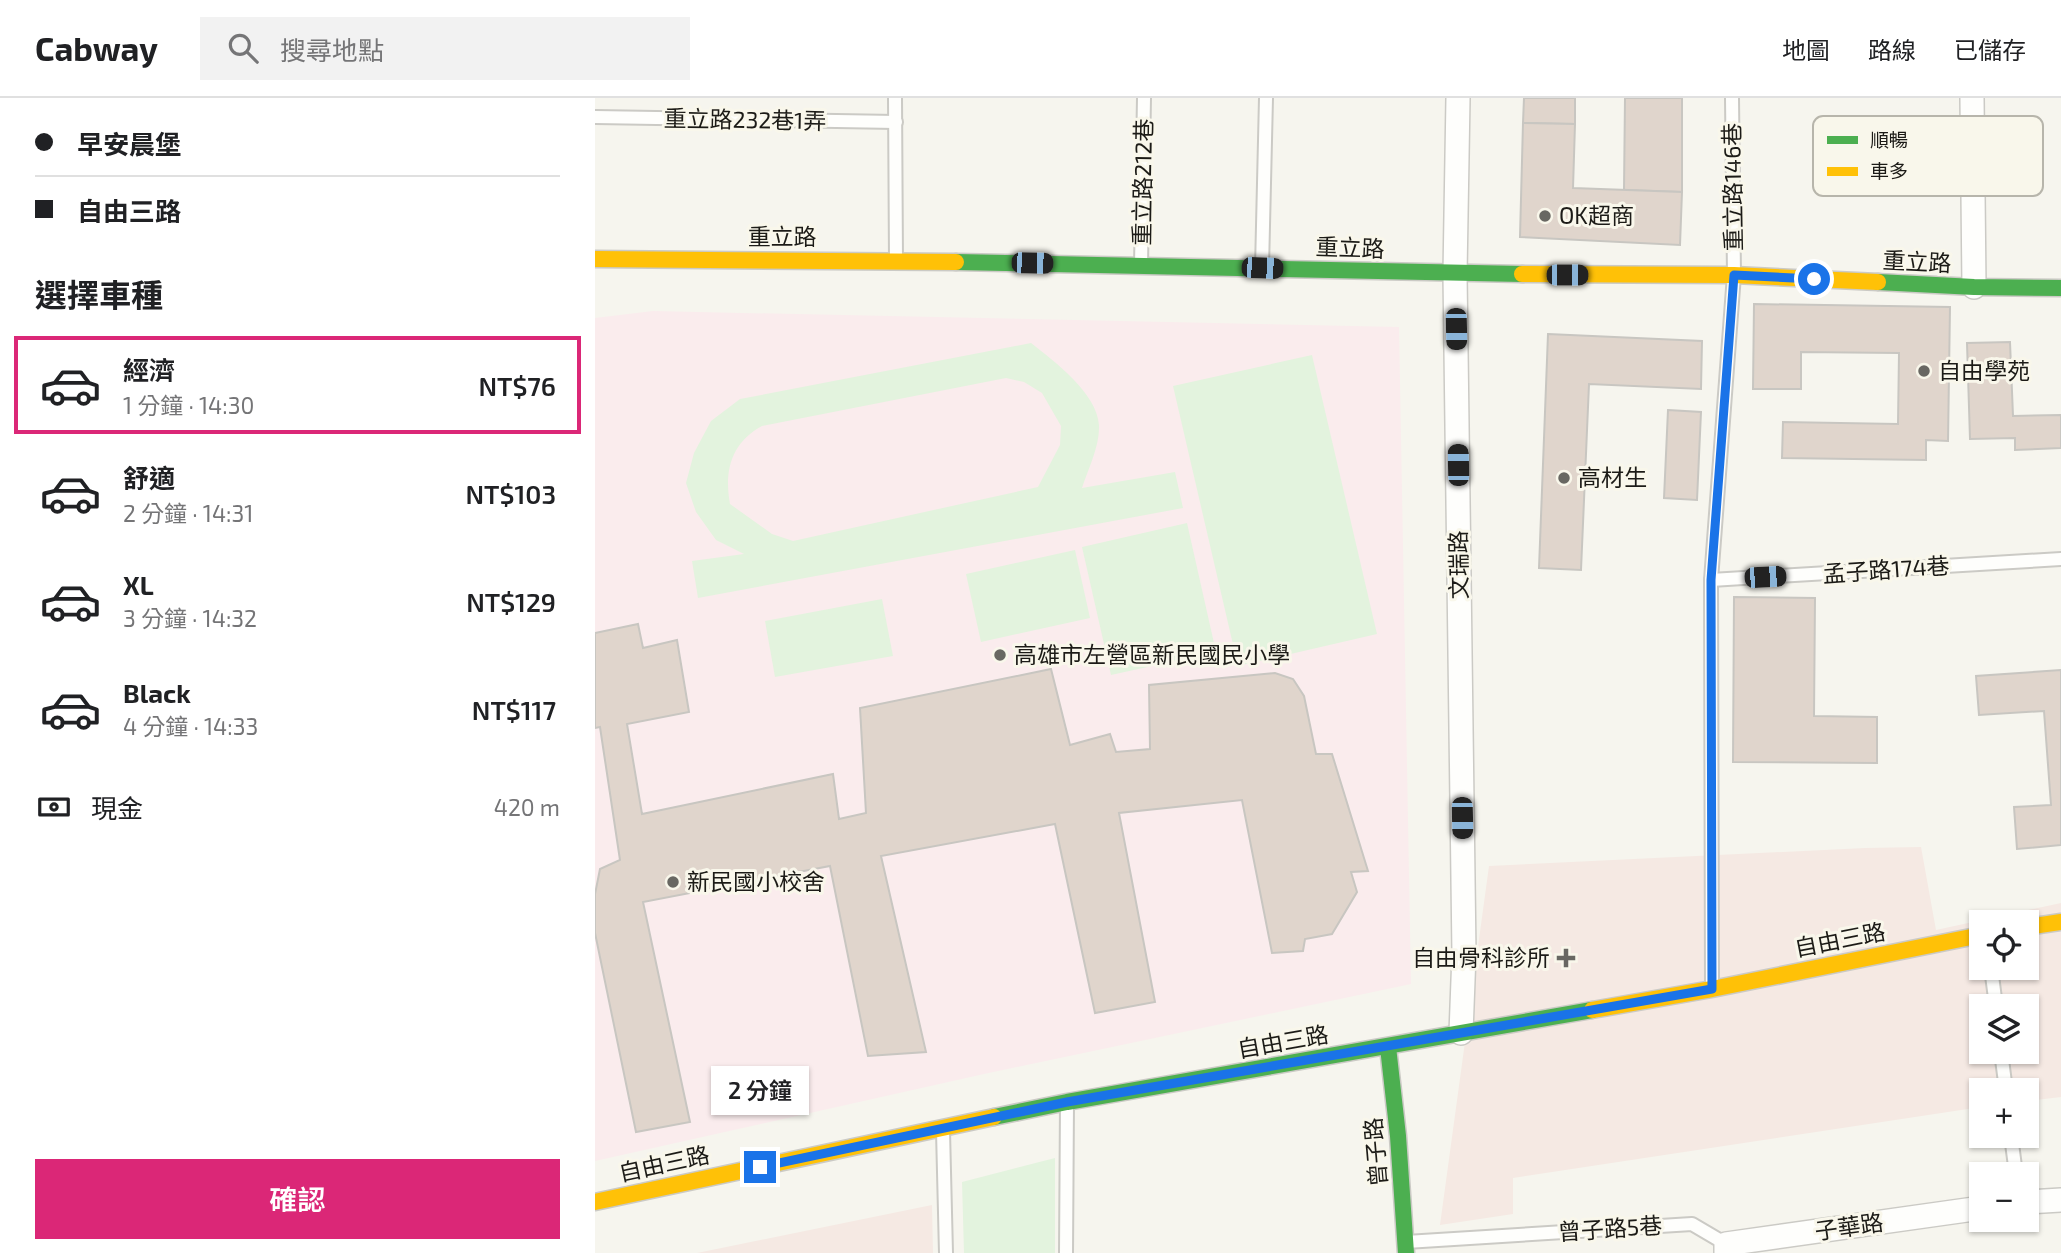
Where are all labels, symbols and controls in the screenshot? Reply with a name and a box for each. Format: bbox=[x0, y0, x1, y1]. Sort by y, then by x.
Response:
search box bbox=[200, 17, 690, 80]
text: Cabway bbox=[35, 28, 158, 68]
icon: search bbox=[224, 29, 262, 67]
text: 搜尋地點 bbox=[280, 34, 384, 65]
text: 地圖 bbox=[1782, 35, 1830, 64]
text: 路線 bbox=[1868, 35, 1916, 64]
text: 已儲存 bbox=[1954, 35, 2026, 64]
street label: 重立路232巷1弄 bbox=[663, 104, 827, 134]
legend bbox=[1813, 116, 2043, 196]
street label: 重立路212巷 bbox=[1127, 118, 1157, 246]
street label: 重立路146巷 bbox=[1717, 123, 1747, 251]
text: 早安晨堡 bbox=[77, 128, 181, 159]
text: 順暢 bbox=[1870, 128, 1908, 151]
text: 車多 bbox=[1870, 159, 1908, 182]
text: 自由三路 bbox=[77, 195, 181, 226]
place label: OK超商 bbox=[1559, 201, 1634, 229]
marker: OK超商 bbox=[1537, 208, 1553, 224]
street label: 重立路 bbox=[748, 222, 817, 250]
street label: 重立路 bbox=[1315, 232, 1385, 262]
street label: 重立路 bbox=[1882, 245, 1952, 277]
car bbox=[1011, 252, 1054, 274]
car bbox=[1241, 257, 1284, 279]
route start bbox=[1798, 263, 1830, 295]
car bbox=[1547, 265, 1589, 286]
text: 選擇車種 bbox=[35, 275, 163, 313]
car bbox=[1446, 308, 1467, 350]
icon: car bbox=[39, 354, 102, 417]
text: 經濟 bbox=[123, 354, 175, 385]
place label: 自由學苑 bbox=[1938, 356, 2030, 384]
marker: 自由學苑 bbox=[1916, 363, 1932, 379]
text: NT$76 bbox=[478, 370, 556, 401]
text: 1 分鐘 · 14:30 bbox=[123, 391, 254, 419]
car bbox=[1448, 444, 1469, 486]
icon: car bbox=[39, 462, 102, 525]
text: 舒適 bbox=[123, 462, 175, 493]
place label: 高材生 bbox=[1578, 463, 1647, 491]
marker: 高材生 bbox=[1556, 470, 1572, 486]
text: NT$103 bbox=[466, 478, 556, 509]
text: 2 分鐘 · 14:31 bbox=[123, 499, 253, 527]
street label: 文瑞路 bbox=[1443, 530, 1473, 600]
street label: 孟子路174巷 bbox=[1822, 551, 1950, 587]
car bbox=[1744, 565, 1787, 589]
text: XL bbox=[123, 569, 154, 600]
icon: car bbox=[39, 570, 102, 633]
text: NT$129 bbox=[466, 586, 556, 617]
text: 3 分鐘 · 14:32 bbox=[123, 604, 257, 632]
place label: 高雄市左營區新民國民小學 bbox=[1014, 640, 1290, 668]
marker: 高雄市左營區新民國民小學 bbox=[992, 647, 1008, 663]
text: Black bbox=[123, 677, 191, 708]
icon: car bbox=[39, 678, 102, 741]
text: NT$117 bbox=[472, 694, 556, 725]
text: 4 分鐘 · 14:33 bbox=[123, 712, 258, 740]
icon: cash bbox=[35, 788, 73, 826]
text: 現金 bbox=[91, 792, 143, 823]
text: 420 m bbox=[494, 793, 560, 821]
car bbox=[1452, 797, 1473, 839]
place label: 新民國小校舍 bbox=[687, 867, 825, 895]
marker: 新民國小校舍 bbox=[665, 874, 681, 890]
map controls bbox=[1969, 910, 2039, 1232]
button: locate bbox=[1969, 910, 2039, 980]
street label: 自由三路 bbox=[1792, 916, 1888, 962]
place label: 自由骨科診所 bbox=[1412, 943, 1550, 971]
marker: 自由骨科診所 bbox=[1556, 948, 1576, 968]
button: layers bbox=[1969, 994, 2039, 1064]
street label: 自由三路 bbox=[1235, 1019, 1331, 1063]
callout: 2 分鐘 bbox=[711, 1066, 809, 1114]
text: 2 分鐘 bbox=[728, 1076, 792, 1104]
button: + bbox=[1969, 1078, 2039, 1148]
street label: 曾子路 bbox=[1358, 1116, 1392, 1188]
street label: 自由三路 bbox=[616, 1140, 712, 1186]
route end bbox=[744, 1151, 776, 1183]
button: 確認 bbox=[35, 1159, 560, 1239]
button: − bbox=[1969, 1162, 2039, 1232]
street label: 子華路 bbox=[1813, 1207, 1885, 1245]
street label: 曾子路5巷 bbox=[1557, 1210, 1663, 1246]

